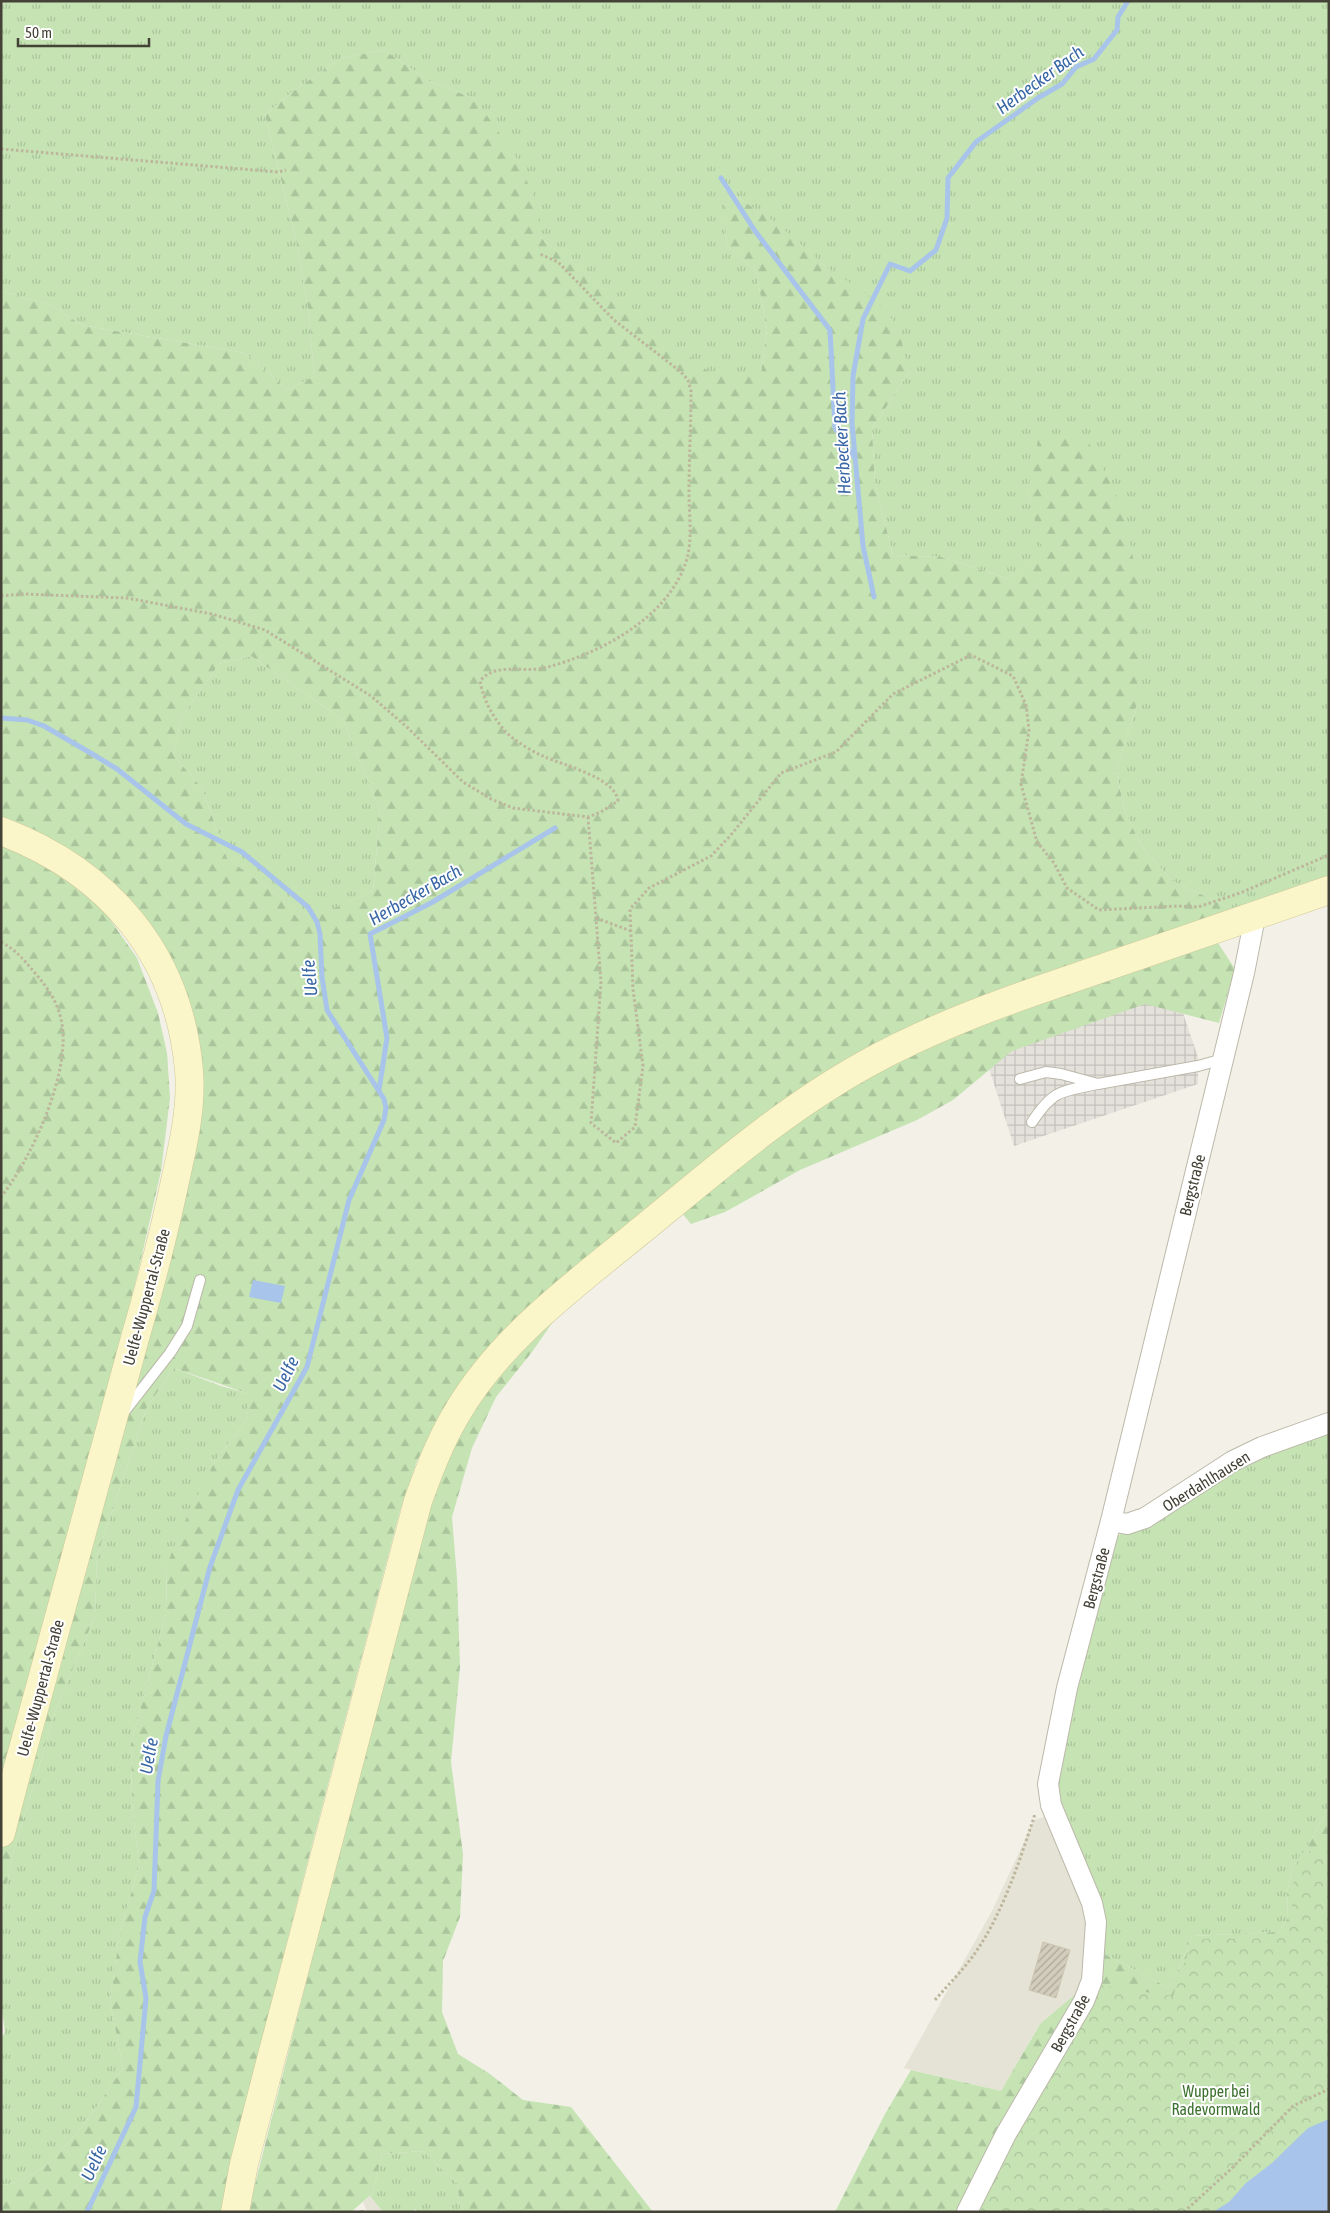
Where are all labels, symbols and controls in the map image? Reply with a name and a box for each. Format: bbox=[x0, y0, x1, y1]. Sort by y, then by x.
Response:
scale bar bbox=[18, 15, 149, 47]
text: 50 m bbox=[25, 24, 52, 41]
water label: Herbecker Bach bbox=[992, 41, 1088, 118]
water label: Herbecker Bach bbox=[828, 391, 855, 495]
water label: Herbecker Bach bbox=[365, 860, 465, 929]
water label: Uelfe bbox=[297, 959, 322, 997]
street label: Bergstraße bbox=[1176, 1152, 1209, 1218]
street label: Uelfe-Wuppertal-Straße bbox=[119, 1227, 174, 1368]
water label: Uelfe bbox=[268, 1353, 303, 1395]
street label: Oberdahlhausen bbox=[1159, 1447, 1253, 1515]
street label: Bergstraße bbox=[1079, 1545, 1114, 1611]
street label: Uelfe-Wuppertal-Straße bbox=[13, 1618, 68, 1759]
water label: Uelfe bbox=[135, 1736, 162, 1776]
street label: Bergstraße bbox=[1047, 1991, 1094, 2055]
park label: Wupper bei Radevormwald bbox=[1172, 2082, 1260, 2118]
water label: Uelfe bbox=[76, 2142, 111, 2184]

